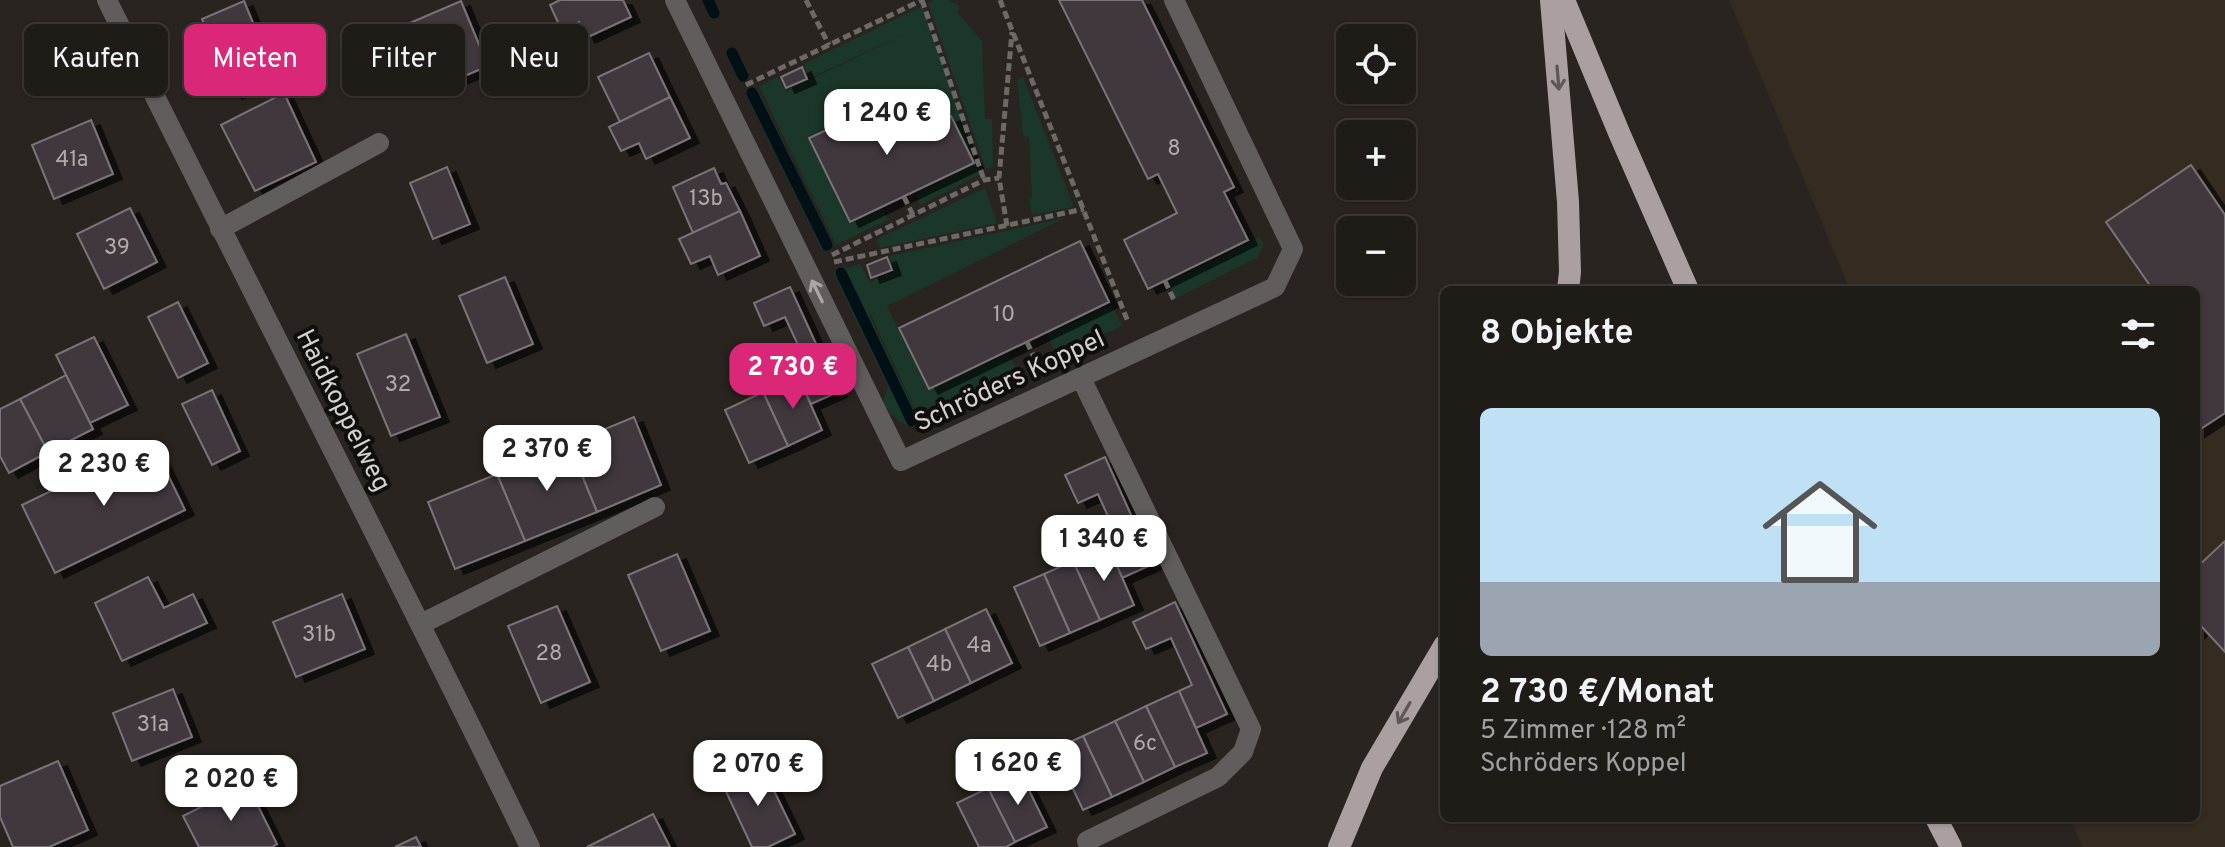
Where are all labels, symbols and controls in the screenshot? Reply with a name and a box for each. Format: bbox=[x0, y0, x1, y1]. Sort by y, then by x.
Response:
chip: Kaufen bbox=[24, 24, 168, 96]
chip: Mieten bbox=[184, 24, 326, 96]
chip: Filter bbox=[342, 24, 465, 96]
chip: Neu bbox=[481, 24, 588, 96]
map controls bbox=[1336, 24, 1416, 296]
button: locate bbox=[1336, 24, 1416, 104]
one-way arrow bbox=[1550, 64, 1565, 91]
pin: 1 240 € bbox=[813, 89, 961, 157]
text: 1 240 € bbox=[842, 98, 932, 131]
button: + bbox=[1336, 120, 1416, 200]
house number: 8 bbox=[1167, 136, 1181, 163]
house number: 41a bbox=[56, 147, 88, 174]
house number: 13b bbox=[689, 186, 723, 213]
button: − bbox=[1336, 216, 1416, 296]
house number: 39 bbox=[104, 235, 130, 262]
one-way arrow bbox=[809, 279, 824, 303]
house number: 10 bbox=[993, 302, 1015, 329]
icon: filters bbox=[2116, 312, 2160, 356]
text: 8 Objekte bbox=[1480, 313, 1634, 356]
street label: Schröders Koppel bbox=[909, 323, 1111, 441]
street label: Haidkoppelweg bbox=[287, 324, 397, 498]
pin: 2 730 € bbox=[719, 343, 867, 411]
text: 2 730 € bbox=[747, 352, 839, 385]
house number: 32 bbox=[385, 372, 411, 399]
pin: 2 370 € bbox=[473, 425, 621, 493]
text: 2 370 € bbox=[501, 434, 593, 467]
pin: 2 230 € bbox=[30, 440, 178, 508]
text: 2 230 € bbox=[57, 449, 151, 482]
icon: home bbox=[1748, 460, 1892, 604]
pin: 1 340 € bbox=[1030, 515, 1178, 583]
text: 1 340 € bbox=[1059, 524, 1149, 557]
house number: 31b bbox=[302, 622, 336, 649]
house number: 4a bbox=[966, 633, 992, 660]
house number: 28 bbox=[536, 641, 562, 668]
house number: 4b bbox=[926, 652, 952, 679]
text: 2 730 €/Monat bbox=[1480, 672, 1715, 715]
one-way arrow bbox=[1396, 701, 1412, 724]
house number: 31a bbox=[137, 712, 169, 739]
text: 5 Zimmer · 128 m² bbox=[1480, 715, 1686, 748]
house number: 6c bbox=[1133, 731, 1157, 758]
pin: 1 620 € bbox=[944, 739, 1092, 807]
pin: 2 070 € bbox=[684, 740, 832, 808]
text: 1 620 € bbox=[974, 748, 1062, 781]
text: Schröders Koppel bbox=[1480, 748, 1686, 781]
text: 2 070 € bbox=[711, 749, 805, 782]
pin: 2 020 € bbox=[157, 755, 305, 823]
text: 2 020 € bbox=[183, 764, 279, 797]

